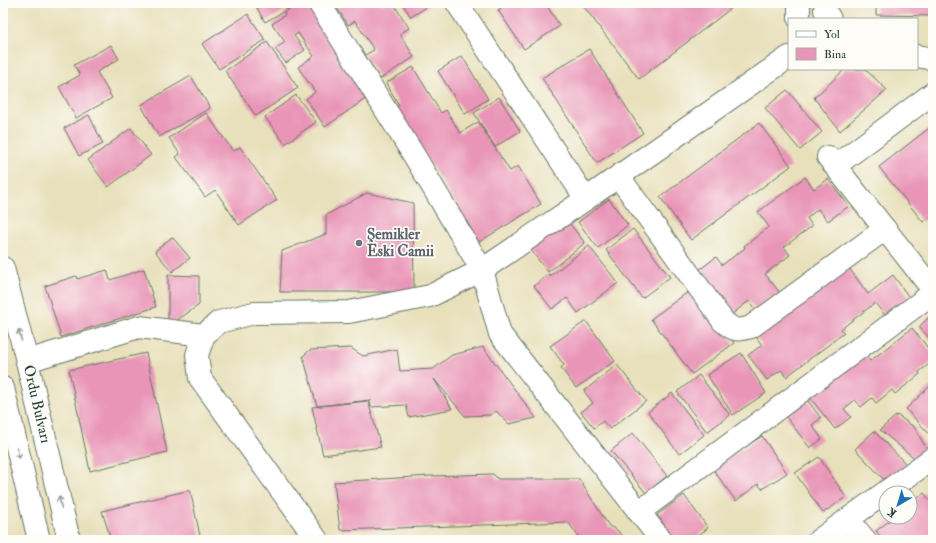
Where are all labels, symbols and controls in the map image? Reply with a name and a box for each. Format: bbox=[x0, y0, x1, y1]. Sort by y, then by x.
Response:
legend bbox=[788, 18, 918, 70]
text: Yol bbox=[824, 27, 840, 42]
text: Bina bbox=[824, 47, 847, 62]
place label: Şemikler Eski Camii bbox=[367, 225, 434, 261]
marker: Şemikler Eski Camii bbox=[354, 238, 364, 248]
one-way arrow bbox=[16, 329, 24, 342]
street label: Ordu Bulvarı bbox=[19, 363, 55, 445]
one-way arrow bbox=[15, 447, 23, 460]
north arrow bbox=[878, 485, 918, 525]
one-way arrow bbox=[56, 496, 64, 509]
text: K bbox=[884, 504, 899, 520]

